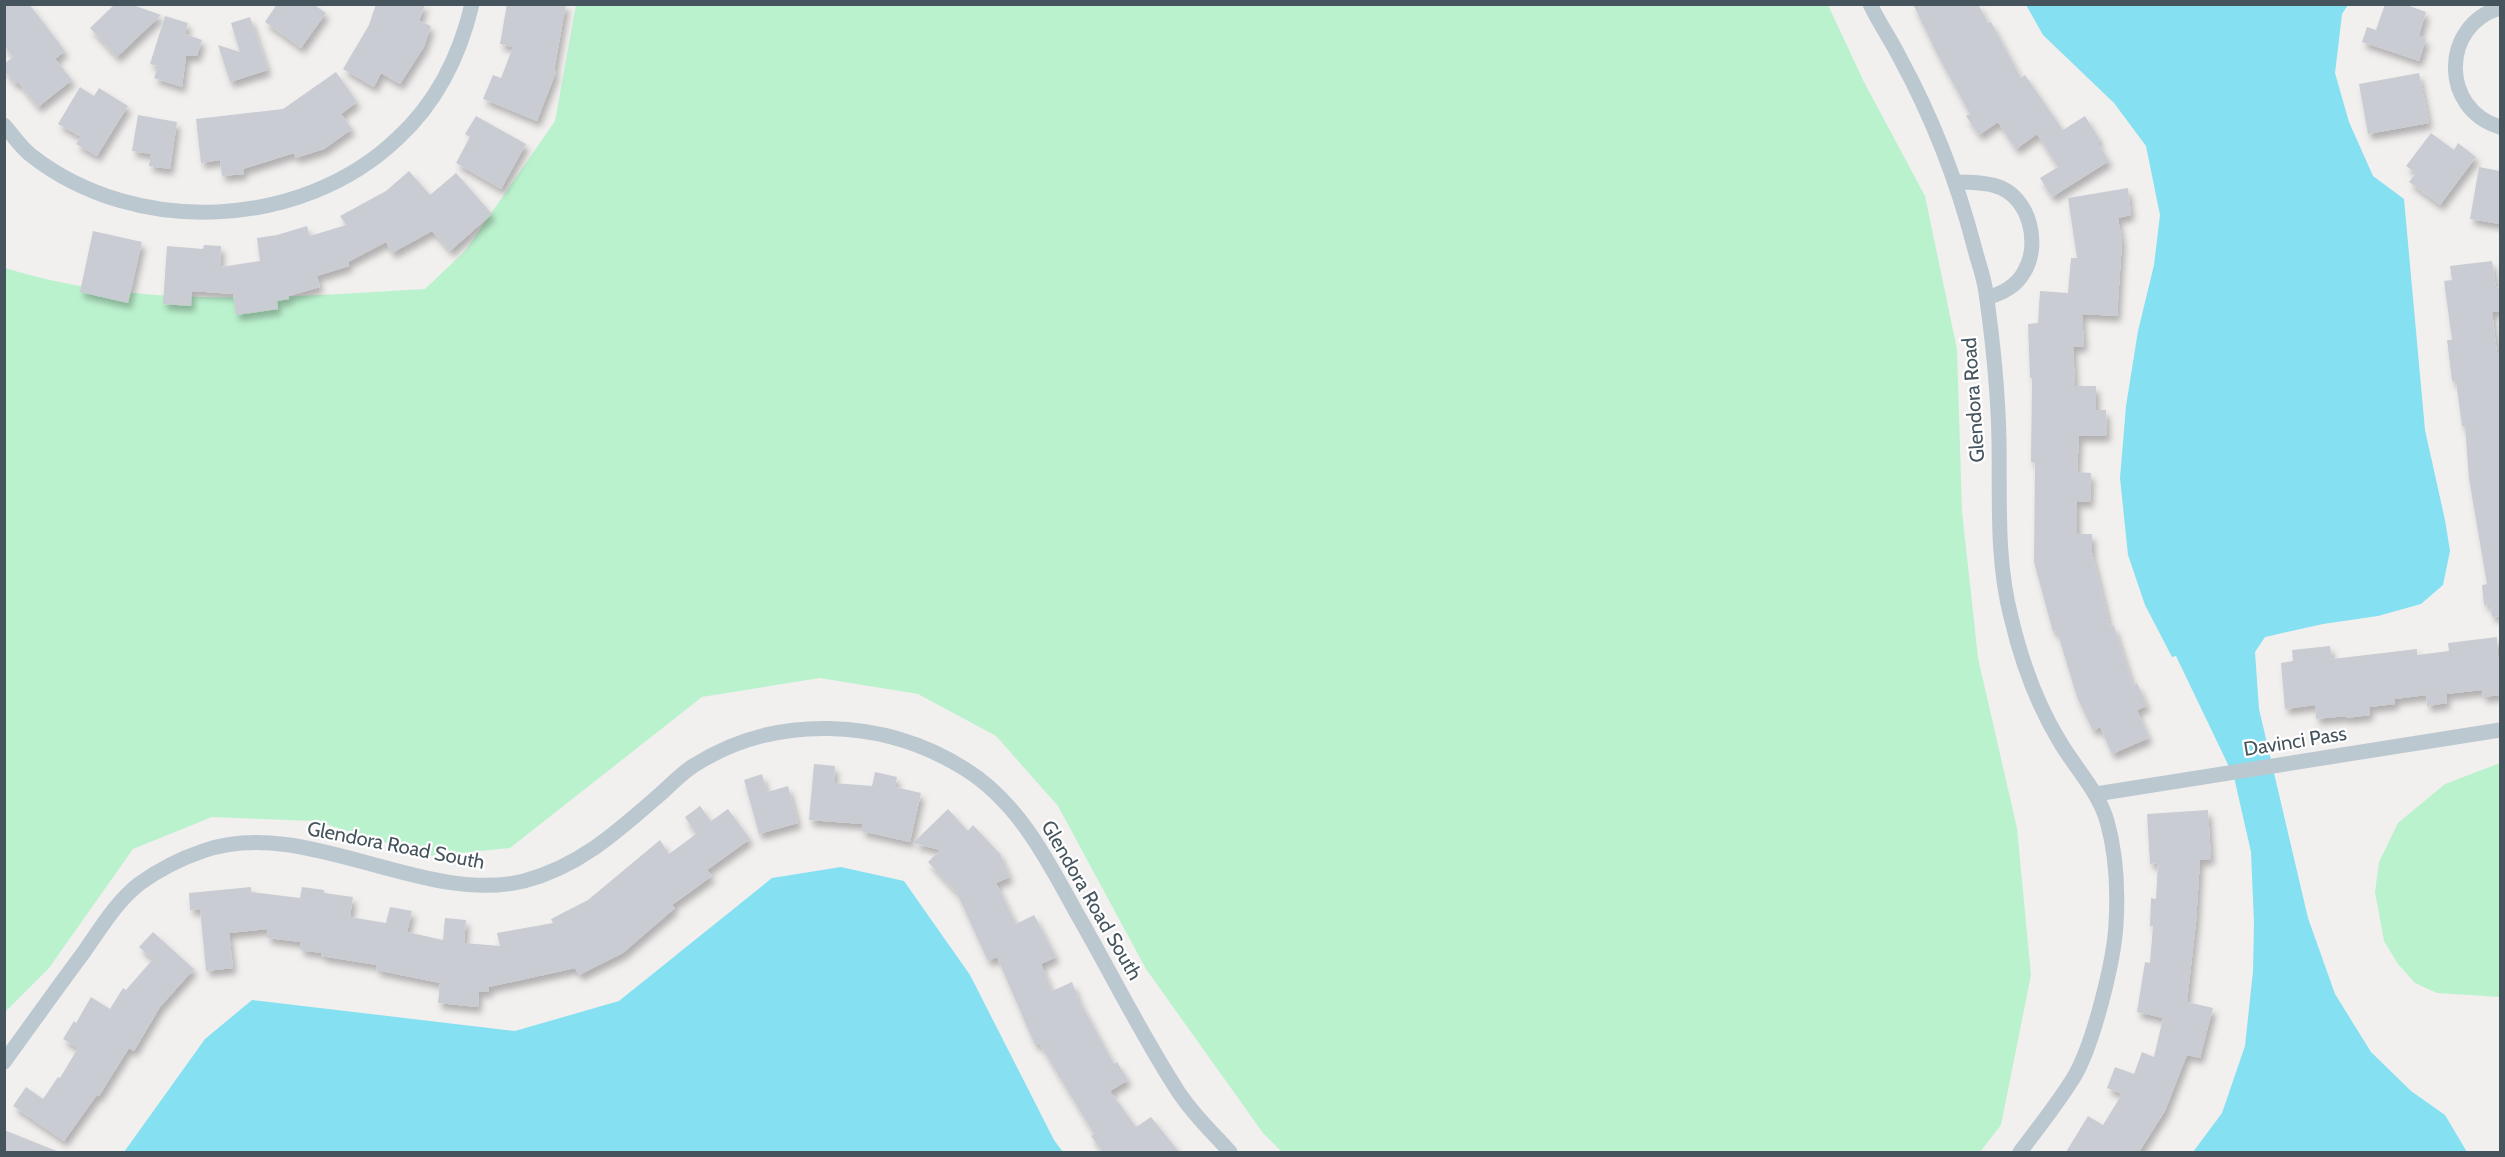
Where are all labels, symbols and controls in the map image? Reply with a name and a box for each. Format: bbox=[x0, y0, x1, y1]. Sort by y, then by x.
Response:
street label: Glendora Road bbox=[1957, 337, 1989, 463]
street label: Davinci Pass bbox=[2242, 721, 2348, 761]
street label: Glendora Road South bbox=[305, 816, 487, 874]
street label: Glendora Road South bbox=[1037, 816, 1147, 984]

